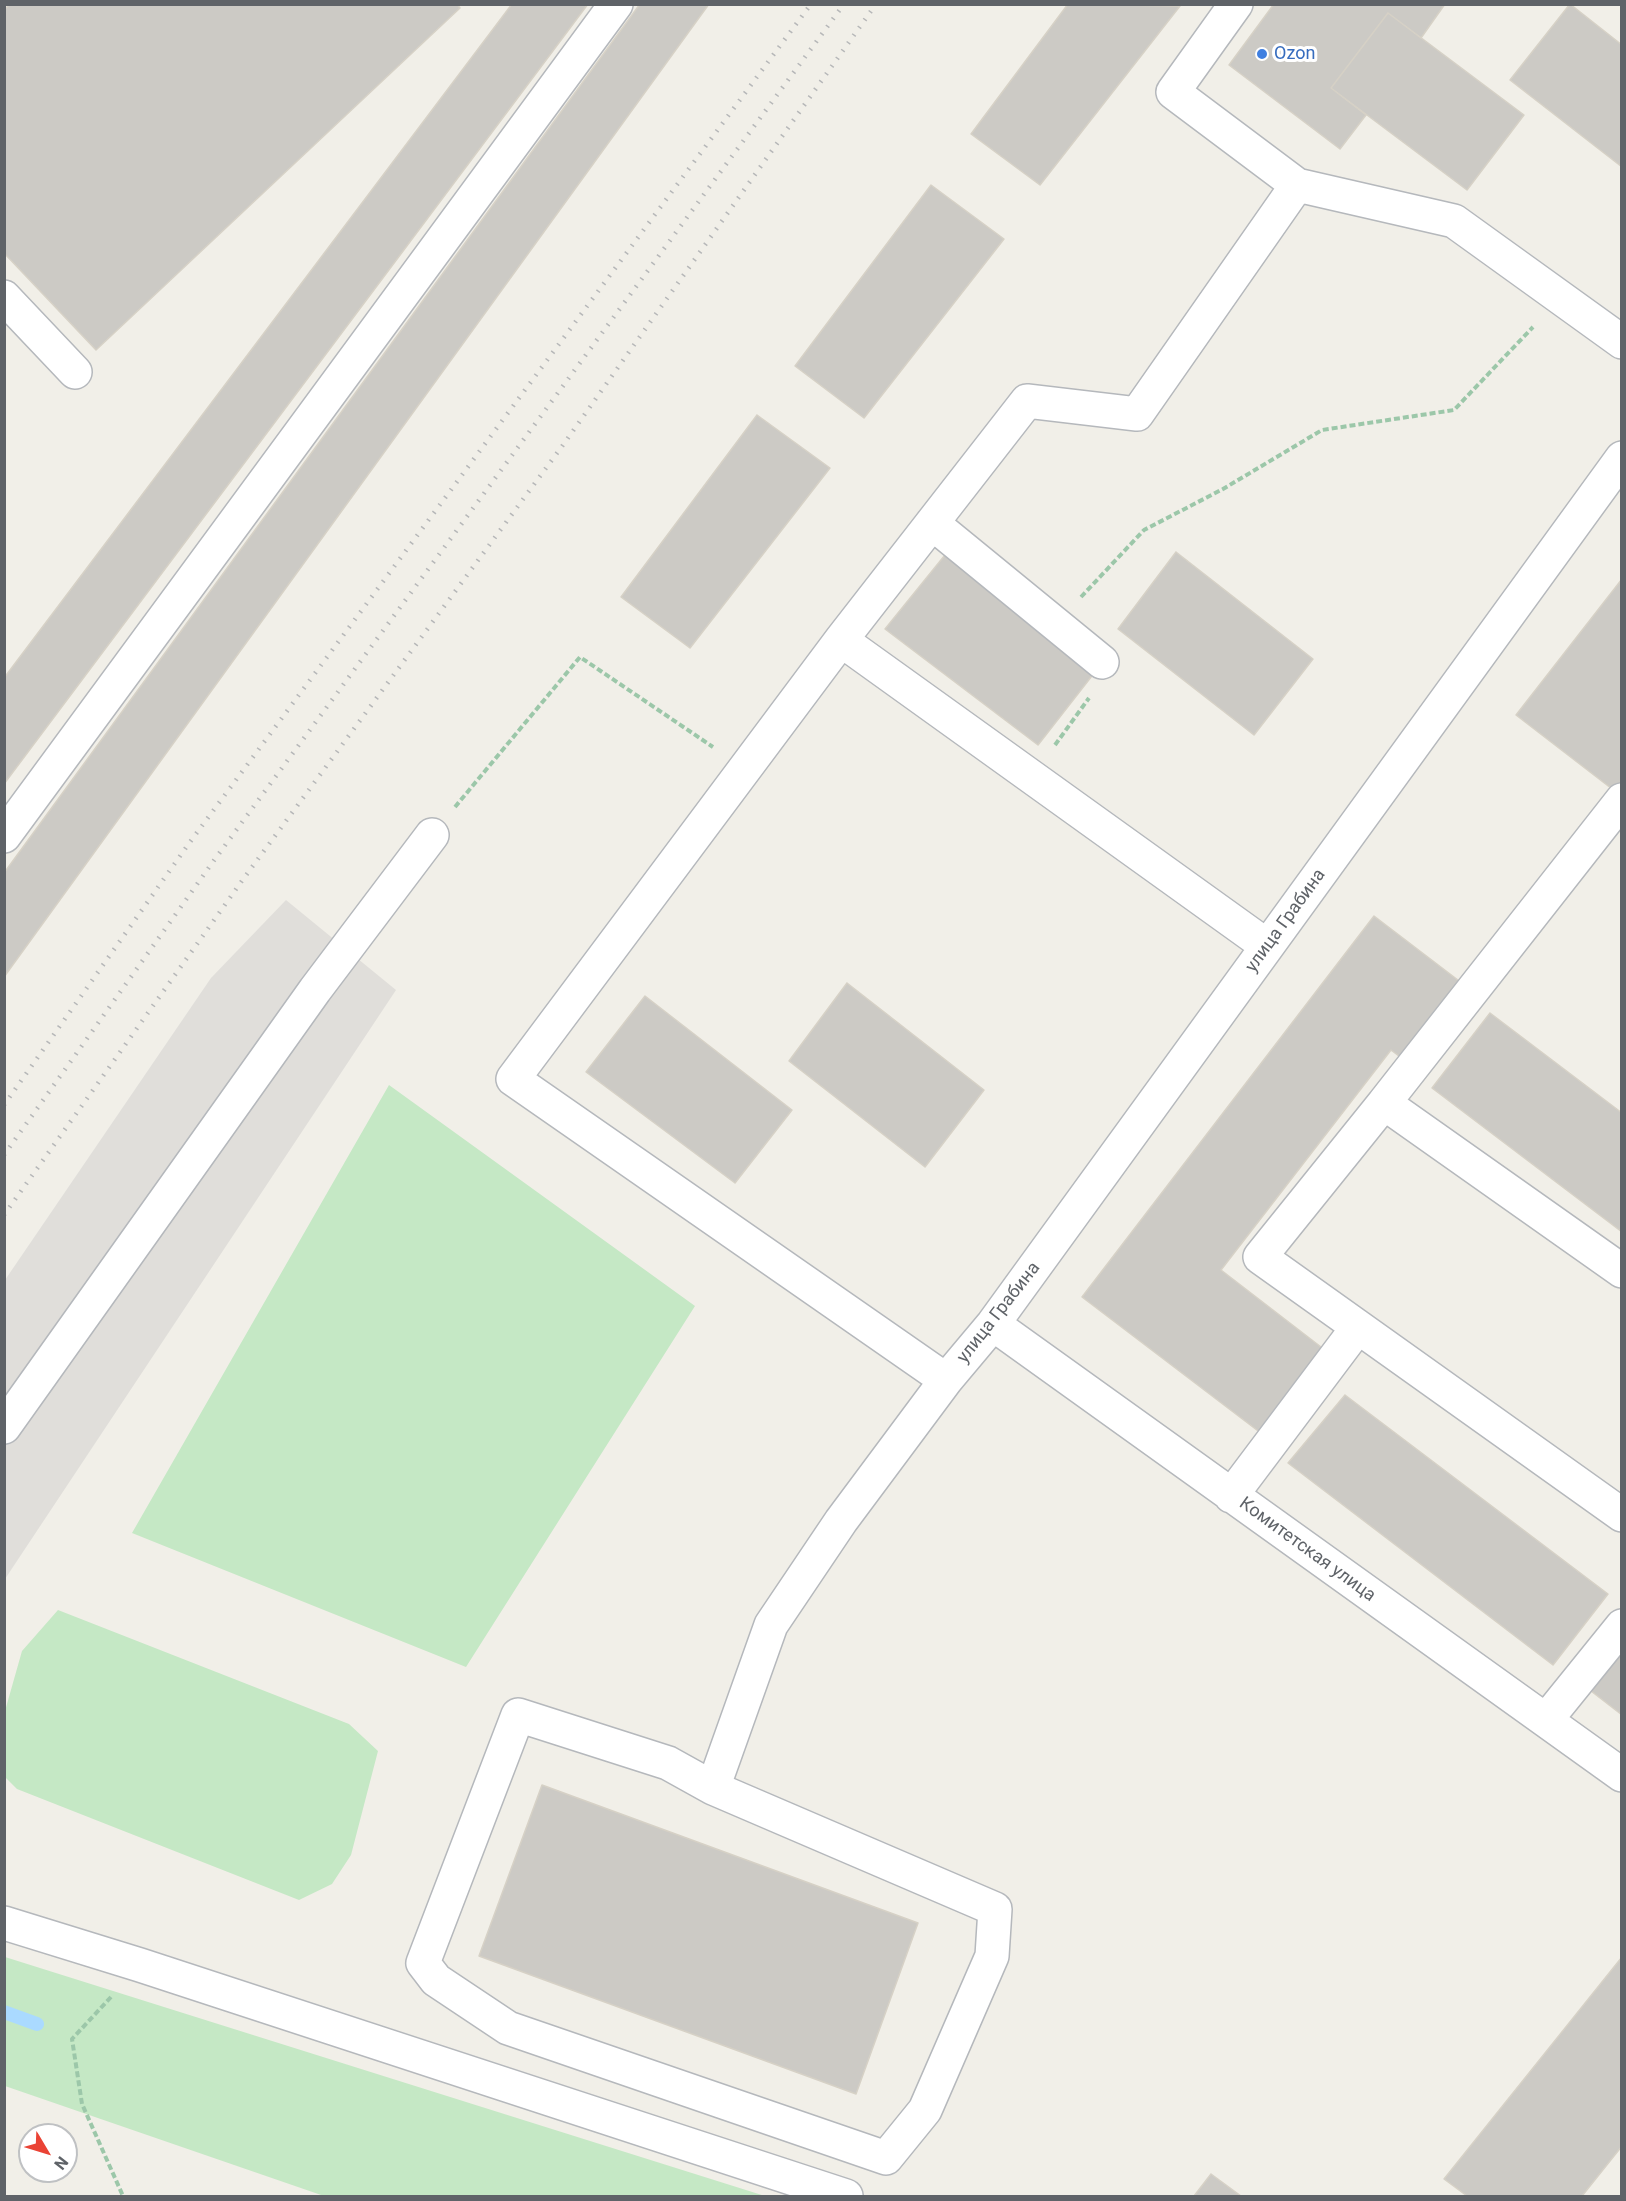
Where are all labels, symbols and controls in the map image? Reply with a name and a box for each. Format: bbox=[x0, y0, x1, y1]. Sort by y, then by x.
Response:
place label: Ozon bbox=[1274, 43, 1315, 65]
marker: Ozon bbox=[1255, 47, 1269, 61]
street label: улица Грабина bbox=[1241, 865, 1331, 977]
street label: улица Грабина bbox=[953, 1258, 1045, 1368]
street label: Комитетская улица bbox=[1235, 1493, 1379, 1607]
north arrow bbox=[18, 2123, 78, 2183]
text: N bbox=[50, 2153, 72, 2173]

